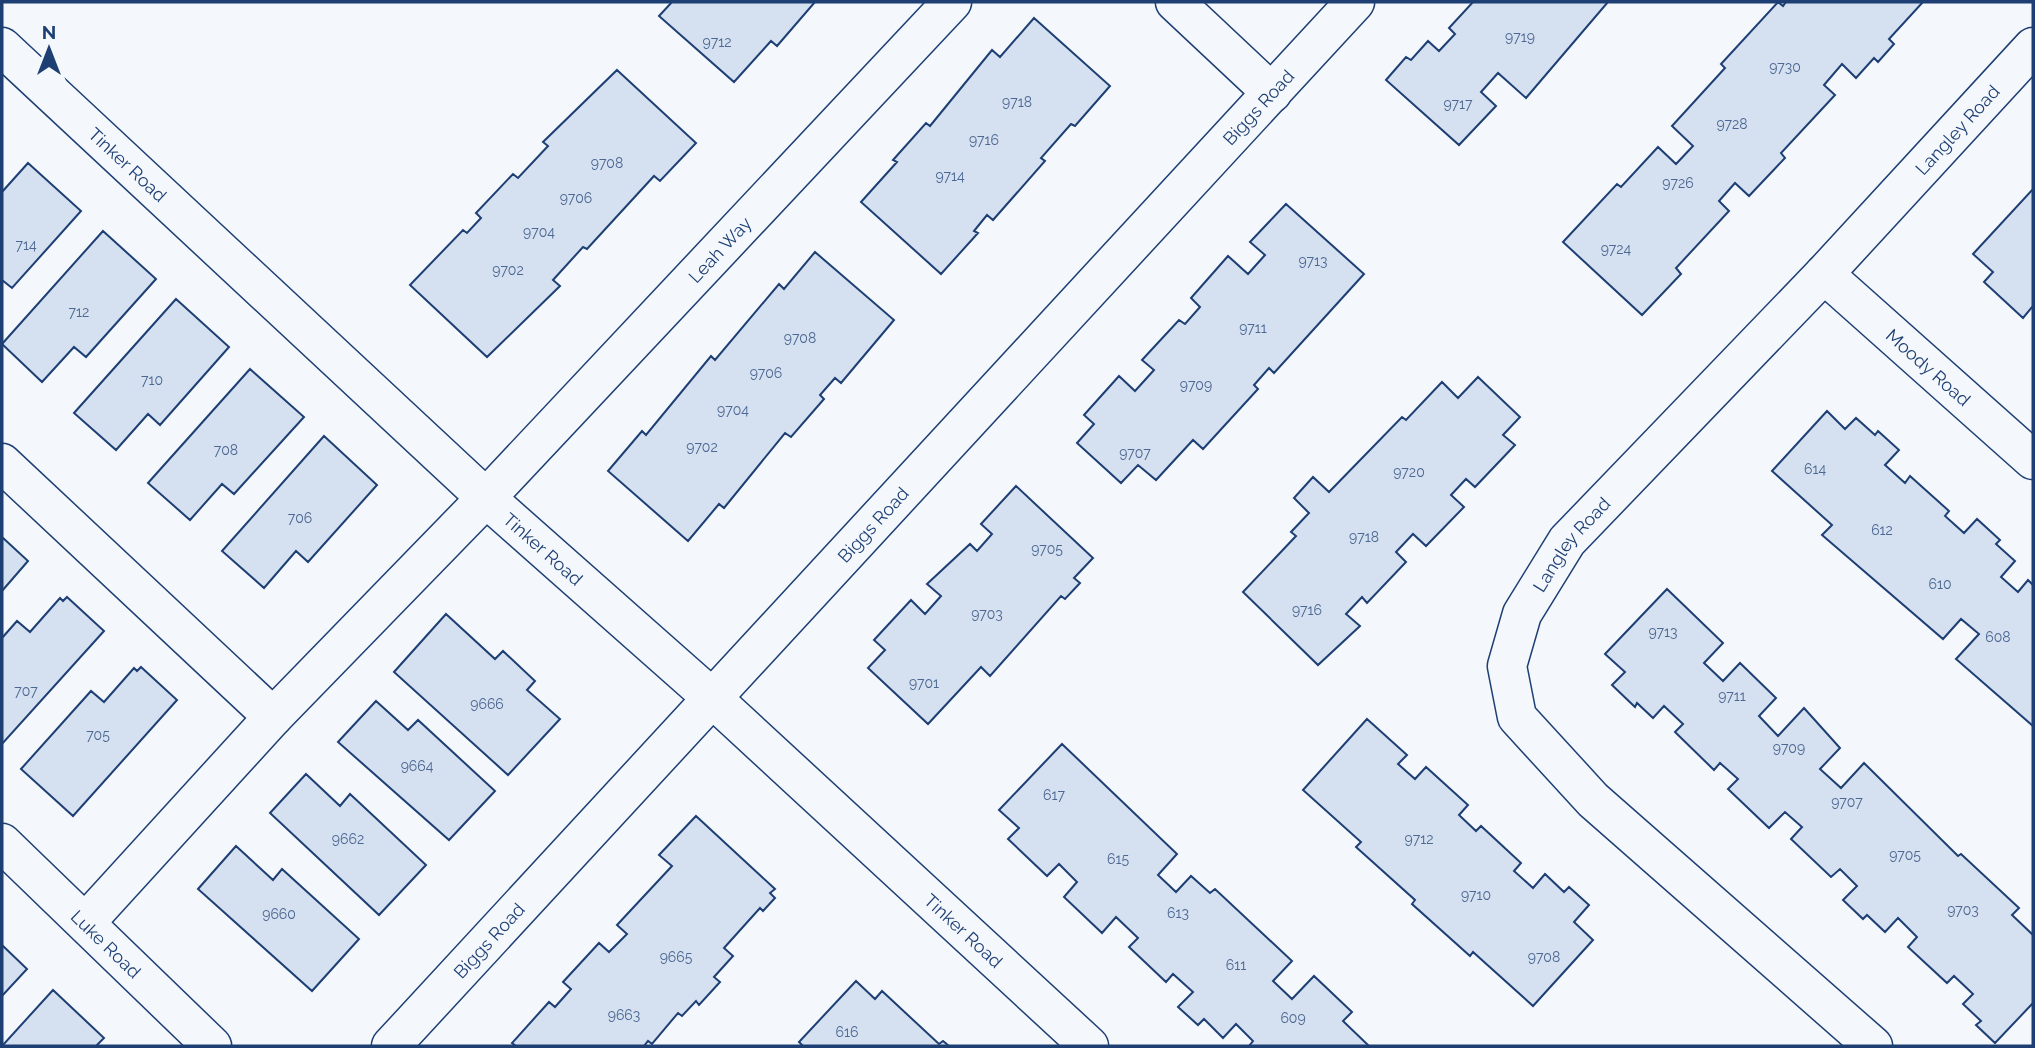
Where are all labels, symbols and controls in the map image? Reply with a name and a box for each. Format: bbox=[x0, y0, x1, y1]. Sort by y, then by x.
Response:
north arrow bbox=[14, 14, 84, 84]
text: N bbox=[42, 21, 56, 43]
house number: 9719 bbox=[1505, 29, 1535, 45]
house number: 9712 bbox=[703, 34, 731, 50]
house number: 9730 bbox=[1769, 59, 1801, 75]
street label: Biggs Road bbox=[1218, 65, 1298, 149]
street label: Langley Road bbox=[1911, 80, 2003, 179]
house number: 9718 bbox=[1002, 94, 1032, 110]
house number: 9717 bbox=[1443, 96, 1473, 112]
house number: 9728 bbox=[1716, 116, 1748, 132]
street label: Tinker Road bbox=[85, 123, 171, 206]
house number: 9716 bbox=[969, 132, 999, 148]
house number: 9708 bbox=[591, 155, 623, 171]
house number: 9714 bbox=[935, 168, 965, 184]
house number: 9726 bbox=[1662, 175, 1694, 191]
house number: 9706 bbox=[560, 190, 592, 206]
street label: Leah Way bbox=[684, 212, 756, 287]
house number: 9704 bbox=[523, 224, 555, 240]
house number: 714 bbox=[15, 237, 37, 253]
house number: 9724 bbox=[1601, 241, 1632, 257]
house number: 9713 bbox=[1298, 253, 1328, 269]
house number: 9702 bbox=[492, 262, 524, 278]
house number: 712 bbox=[69, 304, 89, 320]
house number: 9711 bbox=[1239, 320, 1267, 336]
street label: Moody Road bbox=[1882, 324, 1975, 410]
house number: 9708 bbox=[784, 330, 816, 346]
house number: 9706 bbox=[750, 365, 782, 381]
house number: 710 bbox=[141, 372, 163, 388]
house number: 9709 bbox=[1180, 377, 1212, 393]
house number: 9704 bbox=[717, 402, 749, 418]
house number: 9702 bbox=[686, 439, 718, 455]
house number: 708 bbox=[214, 442, 238, 458]
house number: 9707 bbox=[1119, 445, 1151, 461]
house number: 614 bbox=[1804, 461, 1826, 477]
house number: 9720 bbox=[1393, 464, 1425, 480]
street label: Biggs Road bbox=[833, 482, 912, 566]
street label: Langley Road bbox=[1528, 493, 1614, 595]
street label: Tinker Road bbox=[499, 508, 587, 589]
house number: 706 bbox=[288, 510, 312, 526]
house number: 612 bbox=[1871, 522, 1893, 538]
house number: 9718 bbox=[1349, 529, 1379, 545]
house number: 9705 bbox=[1031, 541, 1063, 557]
house number: 610 bbox=[1928, 576, 1952, 592]
house number: 9716 bbox=[1292, 602, 1322, 618]
house number: 9703 bbox=[971, 606, 1003, 622]
house number: 9713 bbox=[1648, 624, 1678, 640]
house number: 608 bbox=[1985, 629, 2011, 645]
house number: 9701 bbox=[909, 675, 939, 691]
house number: 707 bbox=[14, 683, 38, 699]
house number: 9711 bbox=[1718, 688, 1746, 704]
house number: 9666 bbox=[470, 696, 504, 712]
house number: 705 bbox=[86, 727, 110, 743]
house number: 9709 bbox=[1773, 740, 1805, 756]
house number: 9664 bbox=[401, 758, 434, 774]
house number: 617 bbox=[1043, 787, 1065, 803]
house number: 9707 bbox=[1831, 794, 1863, 810]
house number: 9662 bbox=[332, 831, 364, 847]
house number: 9712 bbox=[1405, 831, 1433, 847]
house number: 9705 bbox=[1889, 847, 1921, 863]
house number: 615 bbox=[1107, 851, 1129, 867]
house number: 9710 bbox=[1461, 887, 1491, 903]
street label: Tinker Road bbox=[920, 889, 1007, 972]
street label: Biggs Road bbox=[449, 898, 529, 982]
house number: 9703 bbox=[1947, 902, 1979, 918]
street label: Luke Road bbox=[67, 905, 145, 982]
house number: 613 bbox=[1167, 905, 1189, 921]
house number: 9660 bbox=[262, 906, 296, 922]
house number: 9665 bbox=[660, 949, 693, 965]
house number: 9708 bbox=[1528, 949, 1560, 965]
house number: 611 bbox=[1226, 957, 1246, 973]
house number: 9663 bbox=[608, 1007, 640, 1023]
house number: 609 bbox=[1280, 1010, 1306, 1026]
house number: 616 bbox=[836, 1024, 858, 1040]

